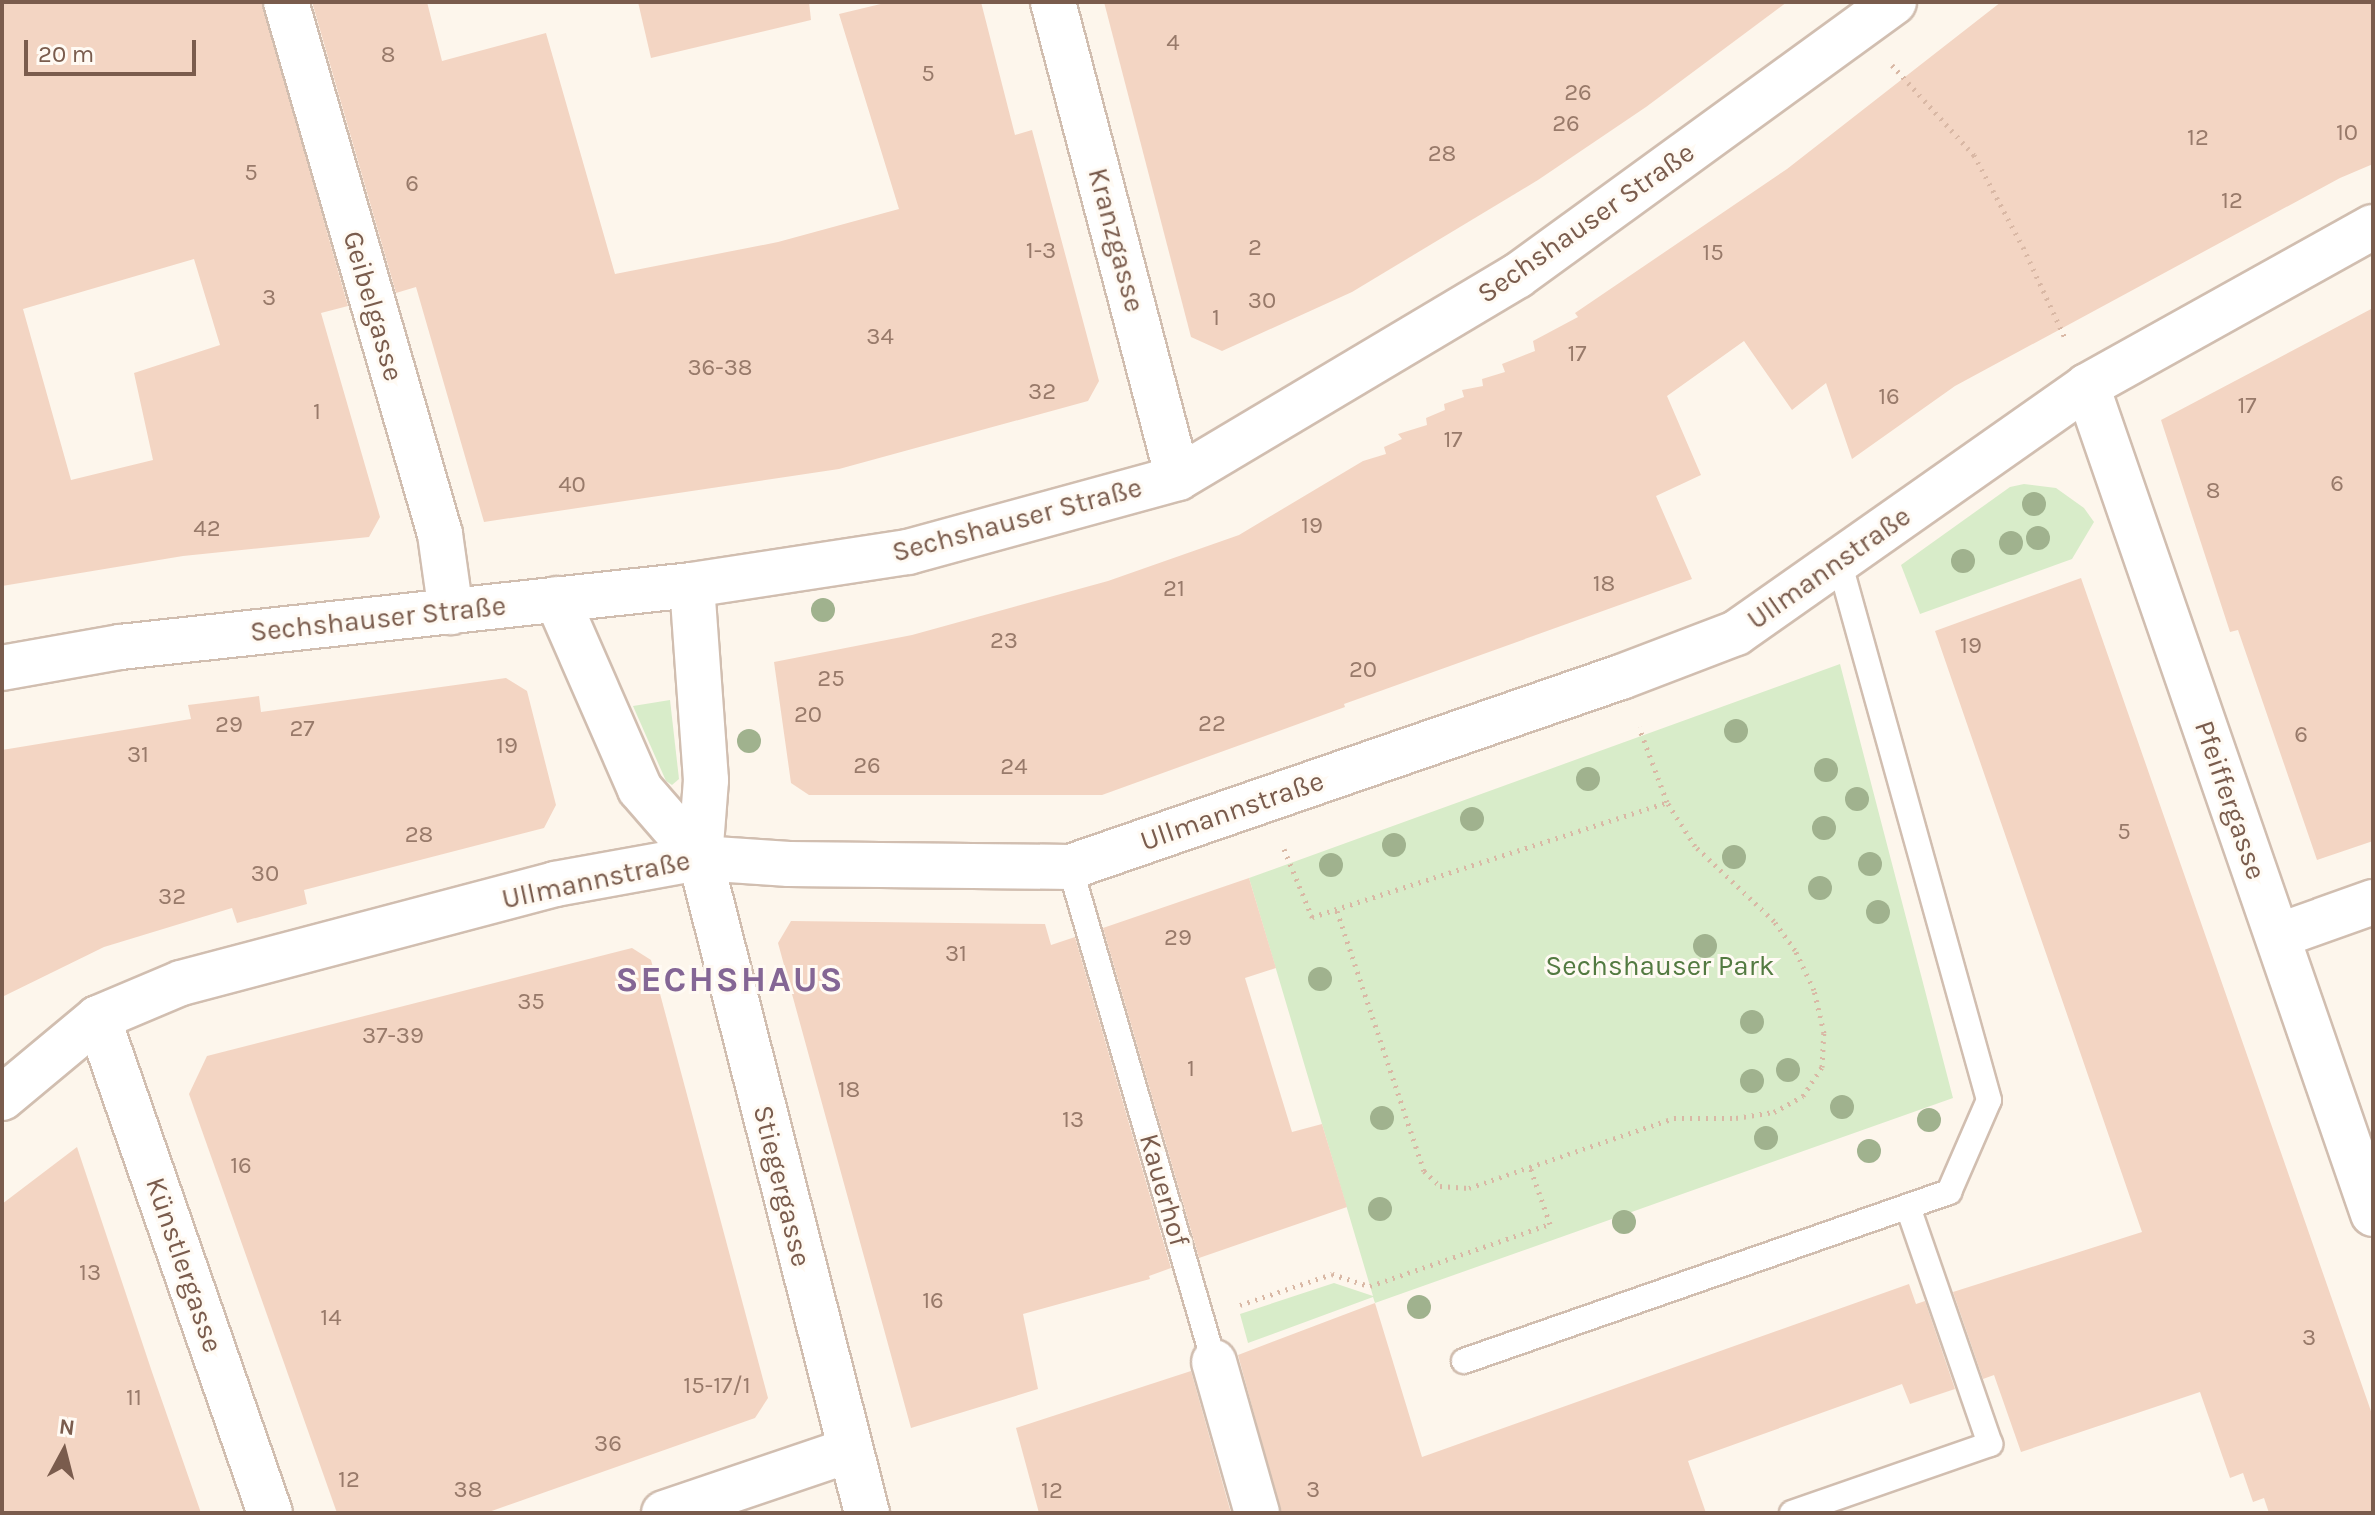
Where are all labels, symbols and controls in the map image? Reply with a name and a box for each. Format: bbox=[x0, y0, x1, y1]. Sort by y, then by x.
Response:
scale bar bbox=[28, 24, 200, 74]
house number: 4 bbox=[1166, 29, 1180, 57]
text: 20 m bbox=[38, 40, 94, 68]
house number: 8 bbox=[381, 41, 395, 69]
house number: 5 bbox=[921, 60, 935, 88]
house number: 26 bbox=[1564, 79, 1592, 107]
house number: 26 bbox=[1552, 110, 1580, 138]
house number: 10 bbox=[2336, 119, 2358, 147]
house number: 12 bbox=[2187, 124, 2209, 152]
street label: Sechshauser Straße bbox=[1471, 136, 1701, 310]
house number: 28 bbox=[1428, 140, 1456, 168]
house number: 5 bbox=[244, 159, 258, 187]
street label: Kranzgasse bbox=[1081, 164, 1151, 316]
house number: 6 bbox=[405, 170, 419, 198]
house number: 12 bbox=[2221, 187, 2243, 215]
street label: Geibelgasse bbox=[336, 227, 410, 385]
house number: 2 bbox=[1248, 234, 1262, 262]
house number: 1-3 bbox=[1026, 237, 1056, 265]
house number: 15 bbox=[1702, 239, 1724, 267]
house number: 3 bbox=[262, 284, 276, 312]
house number: 30 bbox=[1248, 287, 1276, 315]
house number: 1 bbox=[1212, 304, 1220, 332]
house number: 34 bbox=[866, 323, 894, 351]
house number: 17 bbox=[1567, 340, 1587, 368]
house number: 36-38 bbox=[687, 354, 753, 382]
house number: 32 bbox=[1028, 378, 1056, 406]
house number: 16 bbox=[1878, 383, 1900, 411]
house number: 17 bbox=[2237, 392, 2257, 420]
house number: 1 bbox=[313, 398, 321, 426]
house number: 17 bbox=[1443, 426, 1463, 454]
house number: 6 bbox=[2330, 470, 2344, 498]
house number: 40 bbox=[558, 471, 586, 499]
street label: Sechshauser Straße bbox=[889, 471, 1145, 569]
house number: 8 bbox=[2206, 477, 2220, 505]
street label: Ullmannstraße bbox=[1741, 499, 1917, 637]
house number: 19 bbox=[1301, 512, 1323, 540]
house number: 42 bbox=[193, 515, 221, 543]
house number: 18 bbox=[1593, 570, 1615, 598]
house number: 21 bbox=[1163, 575, 1185, 603]
street label: Sechshauser Straße bbox=[248, 589, 508, 649]
house number: 23 bbox=[990, 627, 1018, 655]
house number: 19 bbox=[1960, 632, 1982, 660]
house number: 20 bbox=[1349, 656, 1377, 684]
house number: 25 bbox=[817, 665, 845, 693]
house number: 20 bbox=[794, 701, 822, 729]
house number: 22 bbox=[1198, 710, 1226, 738]
house number: 29 bbox=[215, 711, 243, 739]
house number: 27 bbox=[289, 715, 315, 743]
street label: Pfeiffergasse bbox=[2187, 716, 2273, 884]
house number: 6 bbox=[2294, 721, 2308, 749]
house number: 19 bbox=[496, 732, 518, 760]
house number: 31 bbox=[127, 741, 149, 769]
house number: 26 bbox=[853, 752, 881, 780]
house number: 24 bbox=[1000, 753, 1028, 781]
street label: Ullmannstraße bbox=[1136, 764, 1328, 858]
house number: 5 bbox=[2117, 818, 2131, 846]
house number: 28 bbox=[405, 821, 433, 849]
street label: Ullmannstraße bbox=[499, 844, 693, 916]
house number: 30 bbox=[251, 860, 279, 888]
house number: 32 bbox=[158, 883, 186, 911]
house number: 29 bbox=[1164, 924, 1192, 952]
house number: 31 bbox=[945, 940, 967, 968]
park label: Sechshauser Park bbox=[1545, 949, 1775, 983]
district label: SECHSHAUS bbox=[616, 958, 844, 1002]
house number: 35 bbox=[517, 988, 545, 1016]
house number: 37-39 bbox=[362, 1022, 424, 1050]
house number: 1 bbox=[1187, 1055, 1195, 1083]
house number: 18 bbox=[838, 1076, 860, 1104]
street label: Stiegergasse bbox=[746, 1102, 818, 1270]
house number: 13 bbox=[1062, 1106, 1084, 1134]
street label: Kauerhof bbox=[1132, 1130, 1196, 1250]
house number: 16 bbox=[230, 1152, 252, 1180]
street label: Künstlergasse bbox=[138, 1173, 230, 1357]
house number: 13 bbox=[79, 1259, 101, 1287]
house number: 16 bbox=[922, 1287, 944, 1315]
house number: 14 bbox=[320, 1304, 342, 1332]
house number: 3 bbox=[2302, 1324, 2316, 1352]
house number: 15-17/1 bbox=[683, 1372, 751, 1400]
house number: 11 bbox=[126, 1384, 142, 1412]
north arrow bbox=[24, 1411, 104, 1491]
text: N bbox=[58, 1413, 76, 1441]
house number: 36 bbox=[594, 1430, 622, 1458]
house number: 12 bbox=[338, 1466, 360, 1494]
house number: 38 bbox=[454, 1476, 482, 1504]
house number: 3 bbox=[1306, 1476, 1320, 1504]
house number: 12 bbox=[1041, 1477, 1063, 1505]

